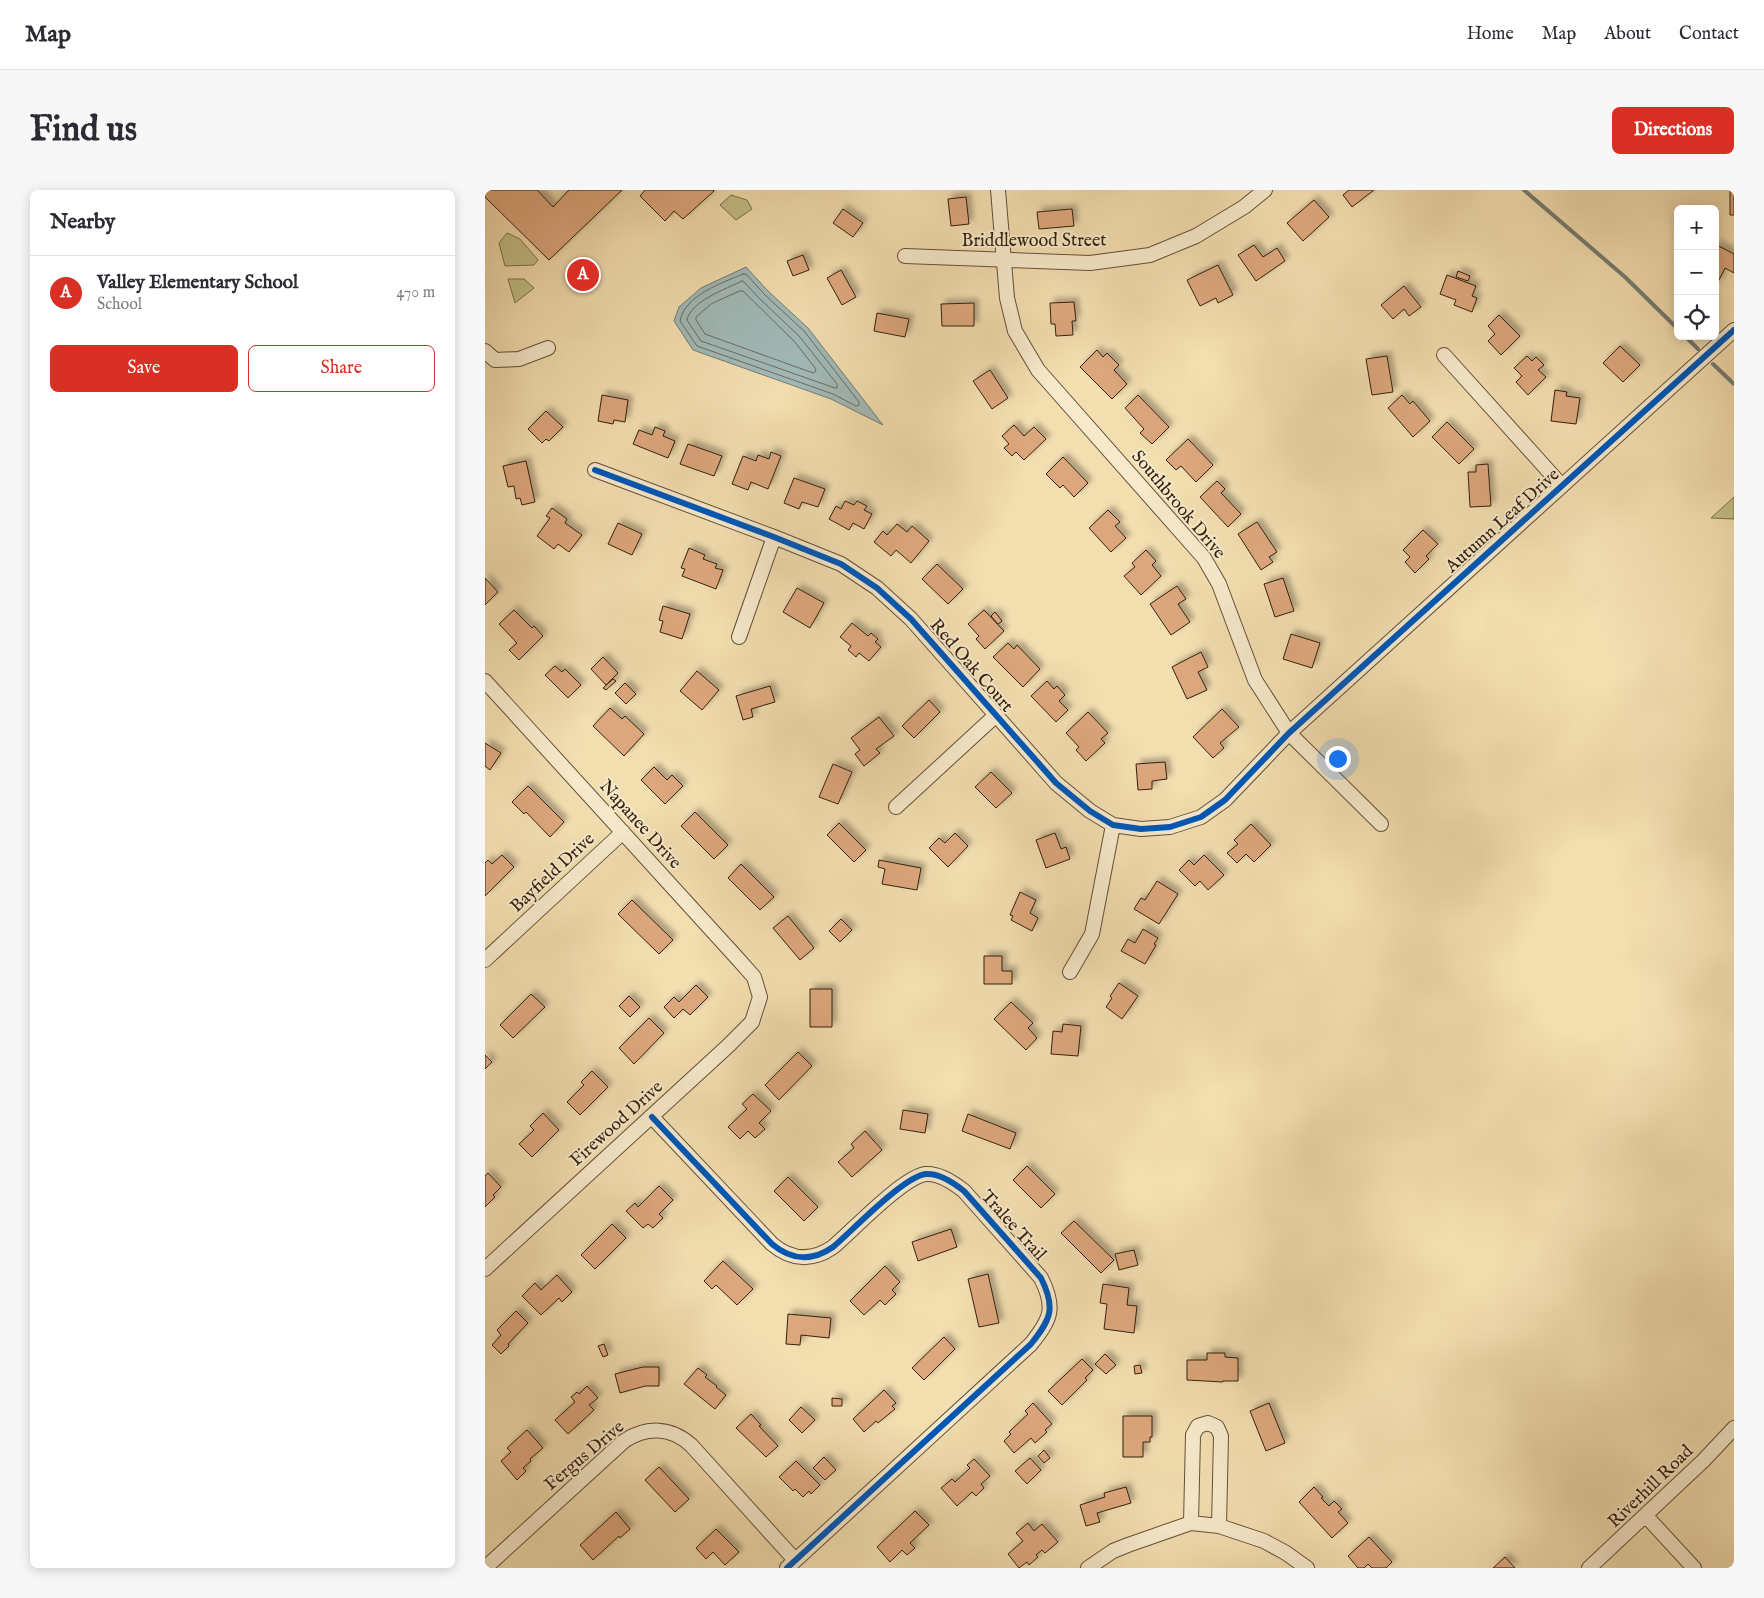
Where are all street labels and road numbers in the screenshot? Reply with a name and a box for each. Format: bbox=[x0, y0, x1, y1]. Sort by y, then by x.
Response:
street label: Briddlewood Street bbox=[962, 230, 1106, 253]
street label: Southbrook Drive bbox=[1126, 446, 1230, 564]
street label: Autumn Leaf Drive bbox=[1440, 464, 1565, 579]
street label: Red Oak Court bbox=[924, 615, 1018, 717]
street label: Napanee Drive bbox=[594, 776, 686, 874]
street label: Bayfield Drive bbox=[506, 828, 600, 918]
street label: Firewood Drive bbox=[566, 1076, 668, 1172]
street label: Tralee Trail bbox=[975, 1186, 1051, 1266]
street label: Fergus Drive bbox=[540, 1416, 630, 1496]
street label: Riverhill Road bbox=[1604, 1440, 1699, 1534]

